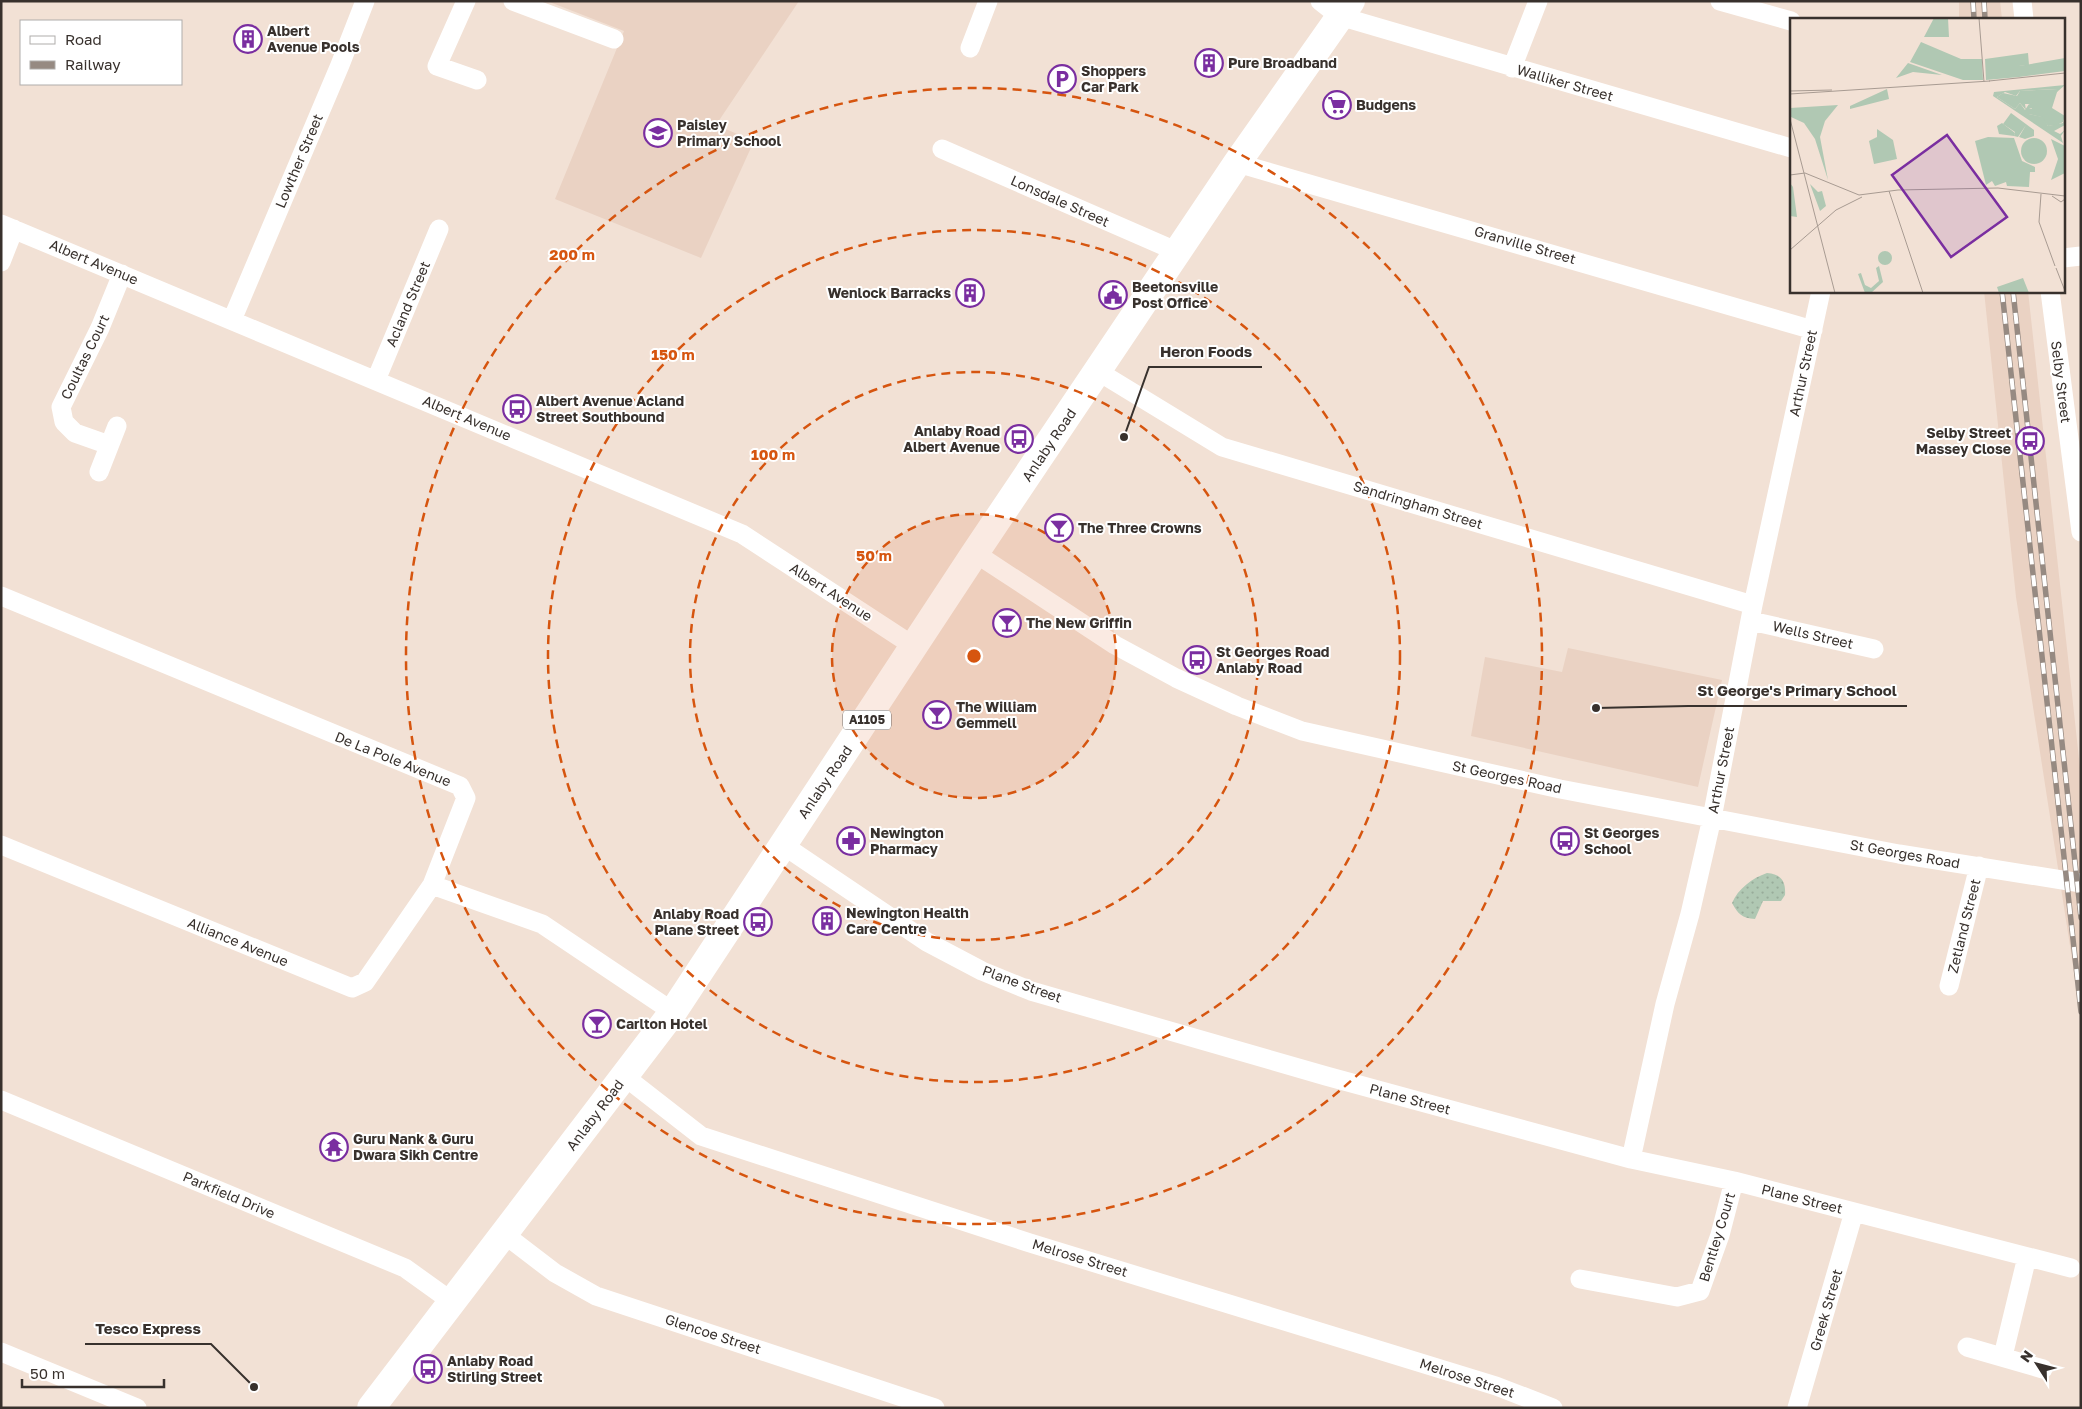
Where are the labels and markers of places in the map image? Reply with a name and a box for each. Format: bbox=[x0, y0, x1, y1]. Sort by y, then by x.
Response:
place label: Albert Avenue Pools bbox=[267, 22, 360, 55]
building icon: Albert Avenue Pools bbox=[233, 24, 263, 54]
building icon: Pure Broadband bbox=[1194, 48, 1224, 78]
place label: Pure Broadband bbox=[1228, 54, 1337, 71]
place label: Shoppers Car Park bbox=[1081, 62, 1146, 95]
parking icon: Shoppers Car Park bbox=[1047, 64, 1077, 94]
supermarket icon: Budgens bbox=[1322, 90, 1352, 120]
place label: Budgens bbox=[1356, 96, 1416, 113]
place label: Paisley Primary School bbox=[677, 116, 781, 149]
school or university icon: Paisley Primary School bbox=[643, 118, 673, 148]
building icon: Wenlock Barracks bbox=[955, 278, 985, 308]
place label: Beetonsville Post Office bbox=[1132, 278, 1218, 311]
public building icon: Beetonsville Post Office bbox=[1098, 280, 1128, 310]
place label: Wenlock Barracks bbox=[828, 284, 951, 301]
callout: Heron Foods bbox=[1149, 337, 1262, 367]
place label: Albert Avenue Acland Street Southbound bbox=[536, 392, 684, 425]
bus stop icon: Albert Avenue Acland Street Southbound bbox=[502, 394, 532, 424]
place label: Anlaby Road Albert Avenue bbox=[903, 422, 1000, 455]
bus stop icon: Anlaby Road Albert Avenue bbox=[1004, 424, 1034, 454]
place label: Selby Street Massey Close bbox=[1916, 424, 2011, 457]
bus stop icon: Selby Street Massey Close bbox=[2015, 426, 2045, 456]
bar icon: The Three Crowns bbox=[1044, 513, 1074, 543]
place label: The Three Crowns bbox=[1078, 519, 1202, 536]
bar icon: The New Griffin bbox=[992, 608, 1022, 638]
place label: The New Griffin bbox=[1026, 614, 1132, 631]
place label: St Georges Road Anlaby Road bbox=[1216, 643, 1329, 676]
bus stop icon: St Georges Road Anlaby Road bbox=[1182, 645, 1212, 675]
centre of rings bbox=[965, 647, 983, 665]
callout: St George's Primary School bbox=[1688, 676, 1907, 706]
place label: The William Gemmell bbox=[956, 698, 1037, 731]
bar icon: The William Gemmell bbox=[922, 700, 952, 730]
place label: Newington Pharmacy bbox=[870, 824, 944, 857]
place label: St Georges School bbox=[1584, 824, 1659, 857]
pharmacy icon: Newington Pharmacy bbox=[836, 826, 866, 856]
bus stop icon: St Georges School bbox=[1550, 826, 1580, 856]
place label: Newington Health Care Centre bbox=[846, 904, 969, 937]
place label: Anlaby Road Plane Street bbox=[653, 905, 739, 938]
building icon: Newington Health Care Centre bbox=[812, 906, 842, 936]
bus stop icon: Anlaby Road Plane Street bbox=[743, 907, 773, 937]
bar icon: Carlton Hotel bbox=[582, 1009, 612, 1039]
place label: Carlton Hotel bbox=[616, 1015, 708, 1032]
place label: Guru Nank & Guru Dwara Sikh Centre bbox=[353, 1130, 478, 1163]
temple icon: Guru Nank & Guru Dwara Sikh Centre bbox=[319, 1132, 349, 1162]
callout: Tesco Express bbox=[85, 1314, 211, 1344]
place label: Anlaby Road Stirling Street bbox=[447, 1352, 543, 1385]
bus stop icon: Anlaby Road Stirling Street bbox=[413, 1354, 443, 1384]

